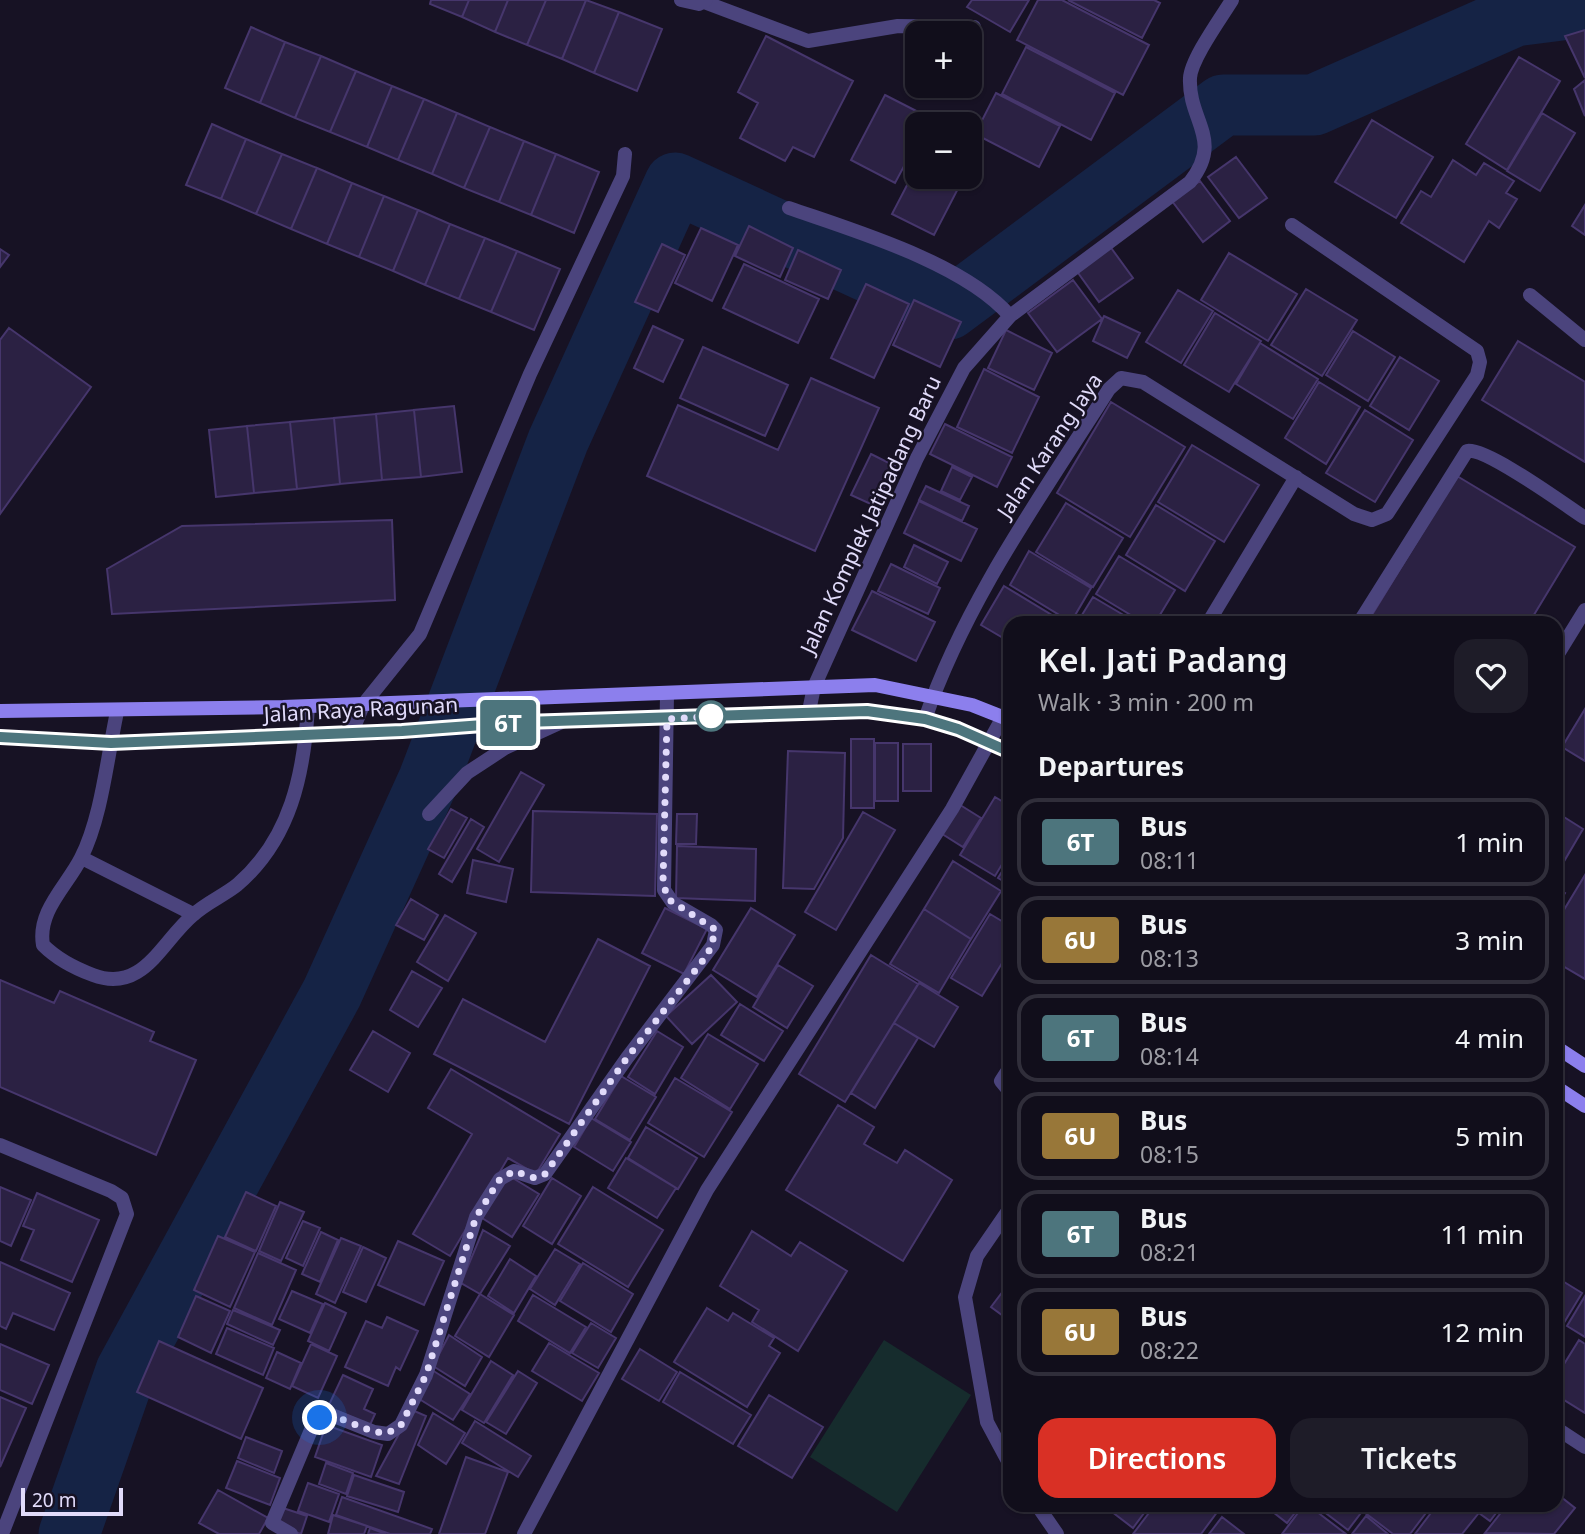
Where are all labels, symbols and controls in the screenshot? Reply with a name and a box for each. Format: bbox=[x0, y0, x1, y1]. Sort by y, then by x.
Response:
map controls bbox=[905, 21, 982, 189]
button: + bbox=[905, 21, 982, 98]
button: − bbox=[905, 112, 982, 189]
street label: Jalan Karang Jaya bbox=[989, 367, 1108, 525]
street label: Jalan Komplek Jatipadang Baru bbox=[792, 371, 947, 660]
text: Kel. Jati Padang bbox=[1038, 637, 1288, 682]
button: heart bbox=[1454, 639, 1528, 713]
text: Walk · 3 min · 200 m bbox=[1038, 686, 1254, 718]
street label: Jalan Raya Ragunan bbox=[261, 690, 459, 728]
line badge: 6T bbox=[476, 700, 540, 746]
unlabelled marker bbox=[696, 701, 726, 731]
text: 6T bbox=[494, 706, 522, 739]
text: Departures bbox=[1038, 748, 1184, 784]
text: Bus bbox=[1140, 808, 1187, 844]
text: 1 min bbox=[1455, 824, 1524, 860]
text: 6T bbox=[1067, 825, 1094, 858]
text: 08:11 bbox=[1140, 844, 1199, 876]
text: Bus bbox=[1140, 906, 1187, 942]
text: 3 min bbox=[1455, 922, 1524, 958]
text: 6U bbox=[1065, 923, 1096, 956]
text: 08:13 bbox=[1140, 942, 1199, 974]
text: Bus bbox=[1140, 1004, 1187, 1040]
text: 4 min bbox=[1455, 1020, 1524, 1056]
text: 6T bbox=[1067, 1021, 1094, 1054]
text: 08:14 bbox=[1140, 1040, 1199, 1072]
text: Bus bbox=[1140, 1102, 1187, 1138]
text: 5 min bbox=[1455, 1118, 1524, 1154]
text: 6U bbox=[1065, 1119, 1096, 1152]
text: 08:15 bbox=[1140, 1138, 1199, 1170]
text: Bus bbox=[1140, 1200, 1187, 1236]
text: 11 min bbox=[1440, 1216, 1524, 1252]
text: 6T bbox=[1067, 1217, 1094, 1250]
text: 08:21 bbox=[1140, 1236, 1199, 1268]
text: Bus bbox=[1140, 1298, 1187, 1334]
text: 12 min bbox=[1440, 1314, 1524, 1350]
text: 6U bbox=[1065, 1315, 1096, 1348]
text: 08:22 bbox=[1140, 1334, 1199, 1366]
your location bbox=[302, 1400, 337, 1435]
button: Directions bbox=[1038, 1418, 1276, 1498]
button: Tickets bbox=[1290, 1418, 1528, 1498]
scale bar bbox=[21, 1485, 122, 1517]
text: 20 m bbox=[32, 1487, 76, 1513]

